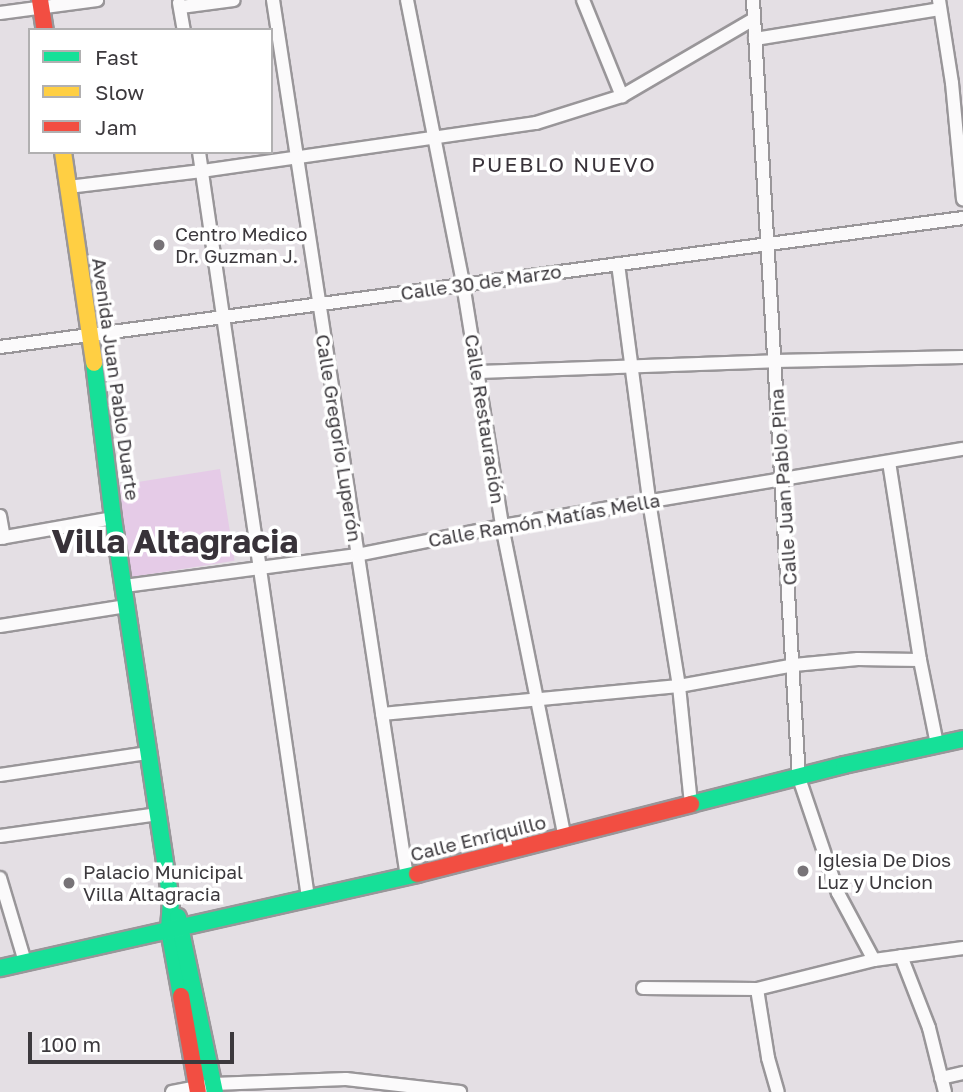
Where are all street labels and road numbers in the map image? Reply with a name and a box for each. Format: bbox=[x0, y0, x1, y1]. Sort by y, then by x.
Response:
street label: Avenida Juan Pablo Duarte bbox=[88, 256, 144, 502]
street label: Calle 30 de Marzo bbox=[399, 259, 563, 305]
street label: Calle Gregorio Luperón bbox=[311, 333, 367, 543]
street label: Calle Restauración bbox=[460, 333, 510, 505]
street label: Calle Juan Pablo Pina bbox=[765, 388, 801, 586]
street label: Calle Ramón Matías Mella bbox=[426, 488, 662, 552]
street label: Calle Enriquillo bbox=[408, 810, 548, 866]

